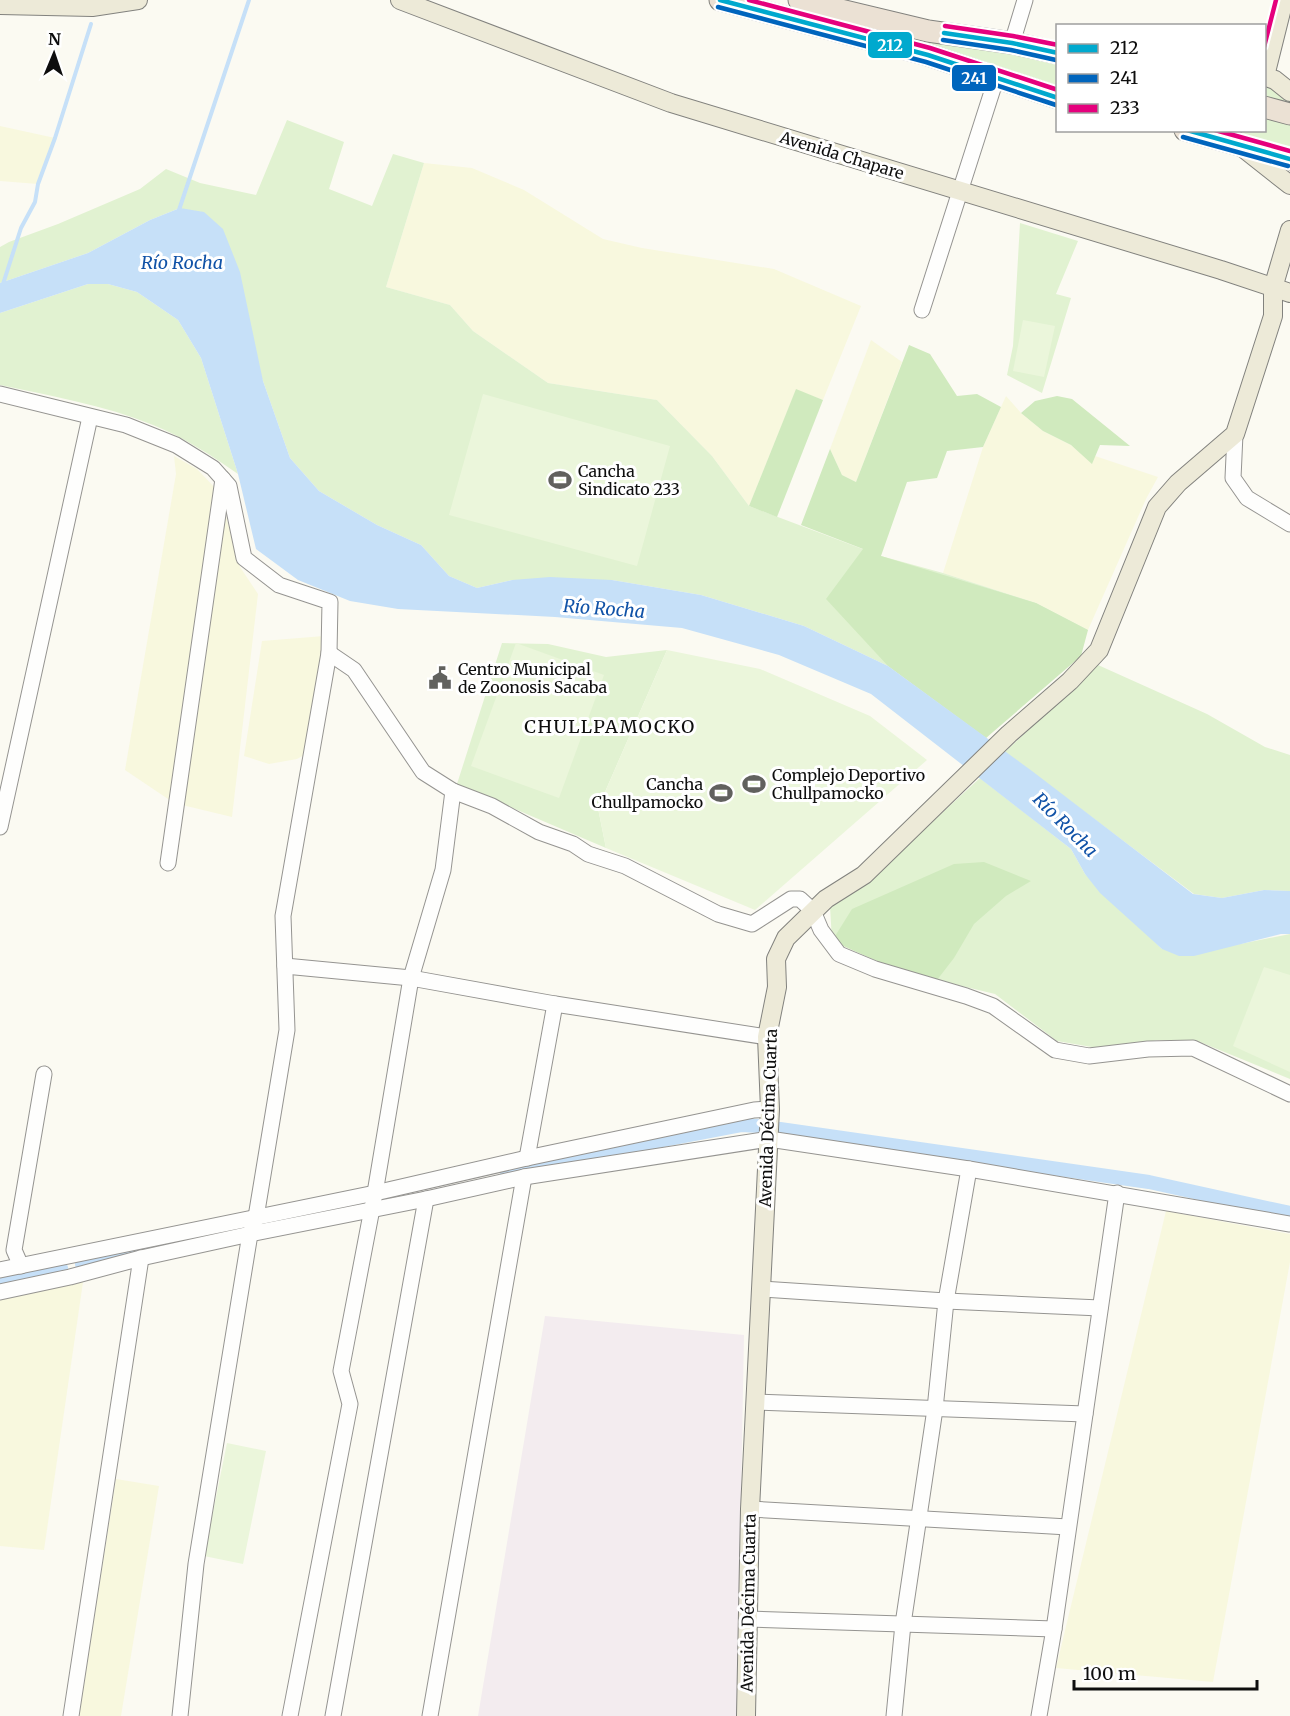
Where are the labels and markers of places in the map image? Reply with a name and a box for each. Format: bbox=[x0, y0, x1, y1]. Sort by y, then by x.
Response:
place label: Cancha Sindicato 233 bbox=[578, 461, 680, 499]
sports icon: Cancha Sindicato 233 bbox=[547, 467, 573, 493]
place label: Centro Municipal de Zoonosis Sacaba bbox=[458, 659, 608, 697]
public building icon: Centro Municipal de Zoonosis Sacaba bbox=[427, 665, 453, 691]
place label: Complejo Deportivo Chullpamocko bbox=[772, 765, 925, 803]
sports icon: Complejo Deportivo Chullpamocko bbox=[741, 771, 767, 797]
place label: Cancha Chullpamocko bbox=[592, 774, 703, 812]
sports icon: Cancha Chullpamocko bbox=[708, 780, 734, 806]

